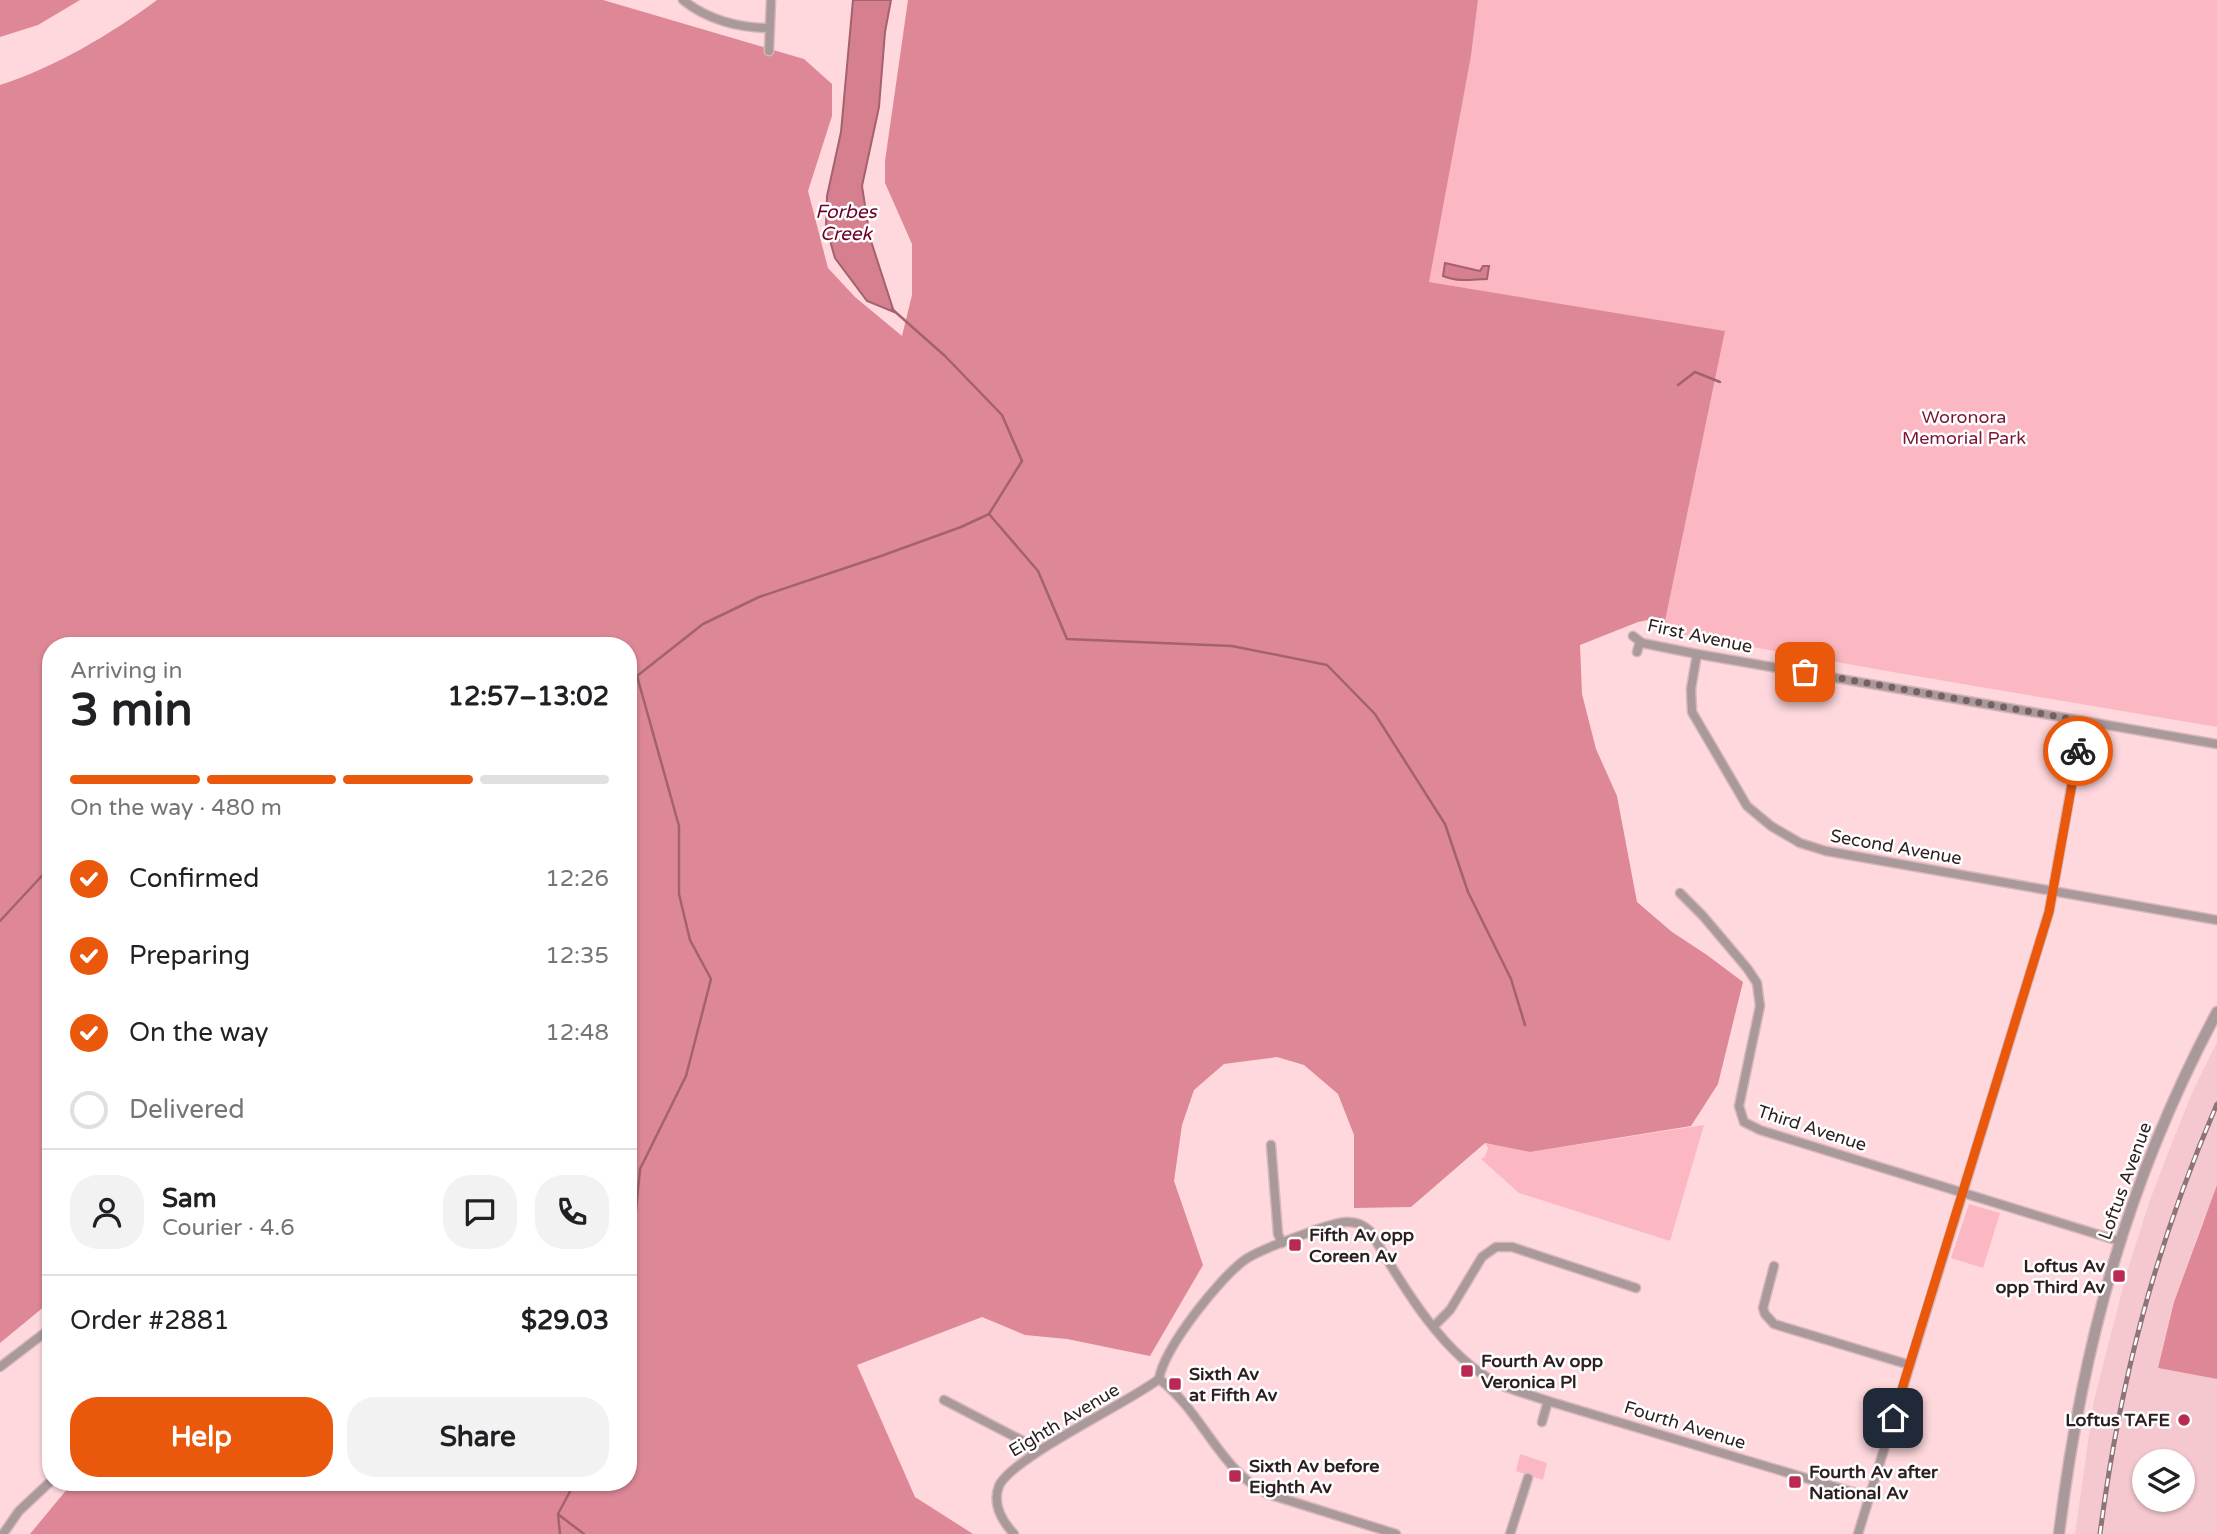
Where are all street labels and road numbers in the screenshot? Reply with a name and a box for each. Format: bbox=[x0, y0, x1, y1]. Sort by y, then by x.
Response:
street label: First Avenue bbox=[1646, 614, 1754, 658]
street label: Second Avenue bbox=[1829, 825, 1963, 869]
street label: Third Avenue bbox=[1755, 1100, 1869, 1156]
street label: Loftus Avenue bbox=[2094, 1119, 2156, 1243]
street label: Eighth Avenue bbox=[1005, 1378, 1123, 1462]
street label: Fourth Avenue bbox=[1622, 1396, 1748, 1454]

